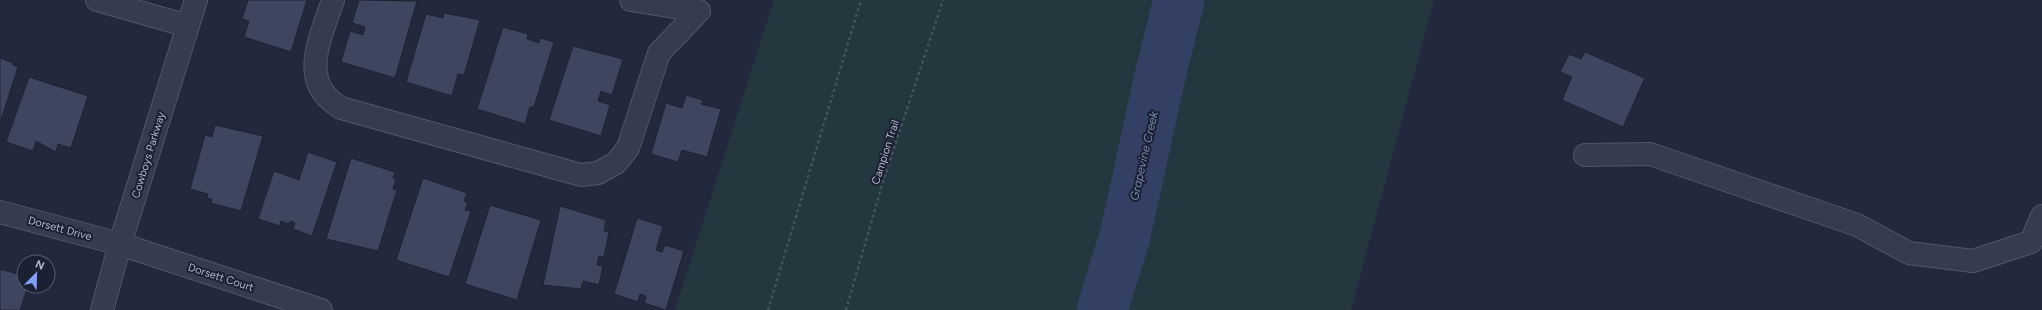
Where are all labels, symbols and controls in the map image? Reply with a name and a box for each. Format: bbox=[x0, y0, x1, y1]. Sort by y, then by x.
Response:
water label: Grapevine Creek bbox=[1127, 109, 1161, 202]
street label: Cowboys Parkway bbox=[129, 110, 168, 200]
street label: Campion Trail bbox=[869, 118, 902, 186]
street label: Dorsett Drive bbox=[27, 214, 93, 243]
north arrow bbox=[16, 254, 56, 294]
text: N bbox=[33, 258, 46, 273]
street label: Dorsett Court bbox=[186, 261, 255, 294]

